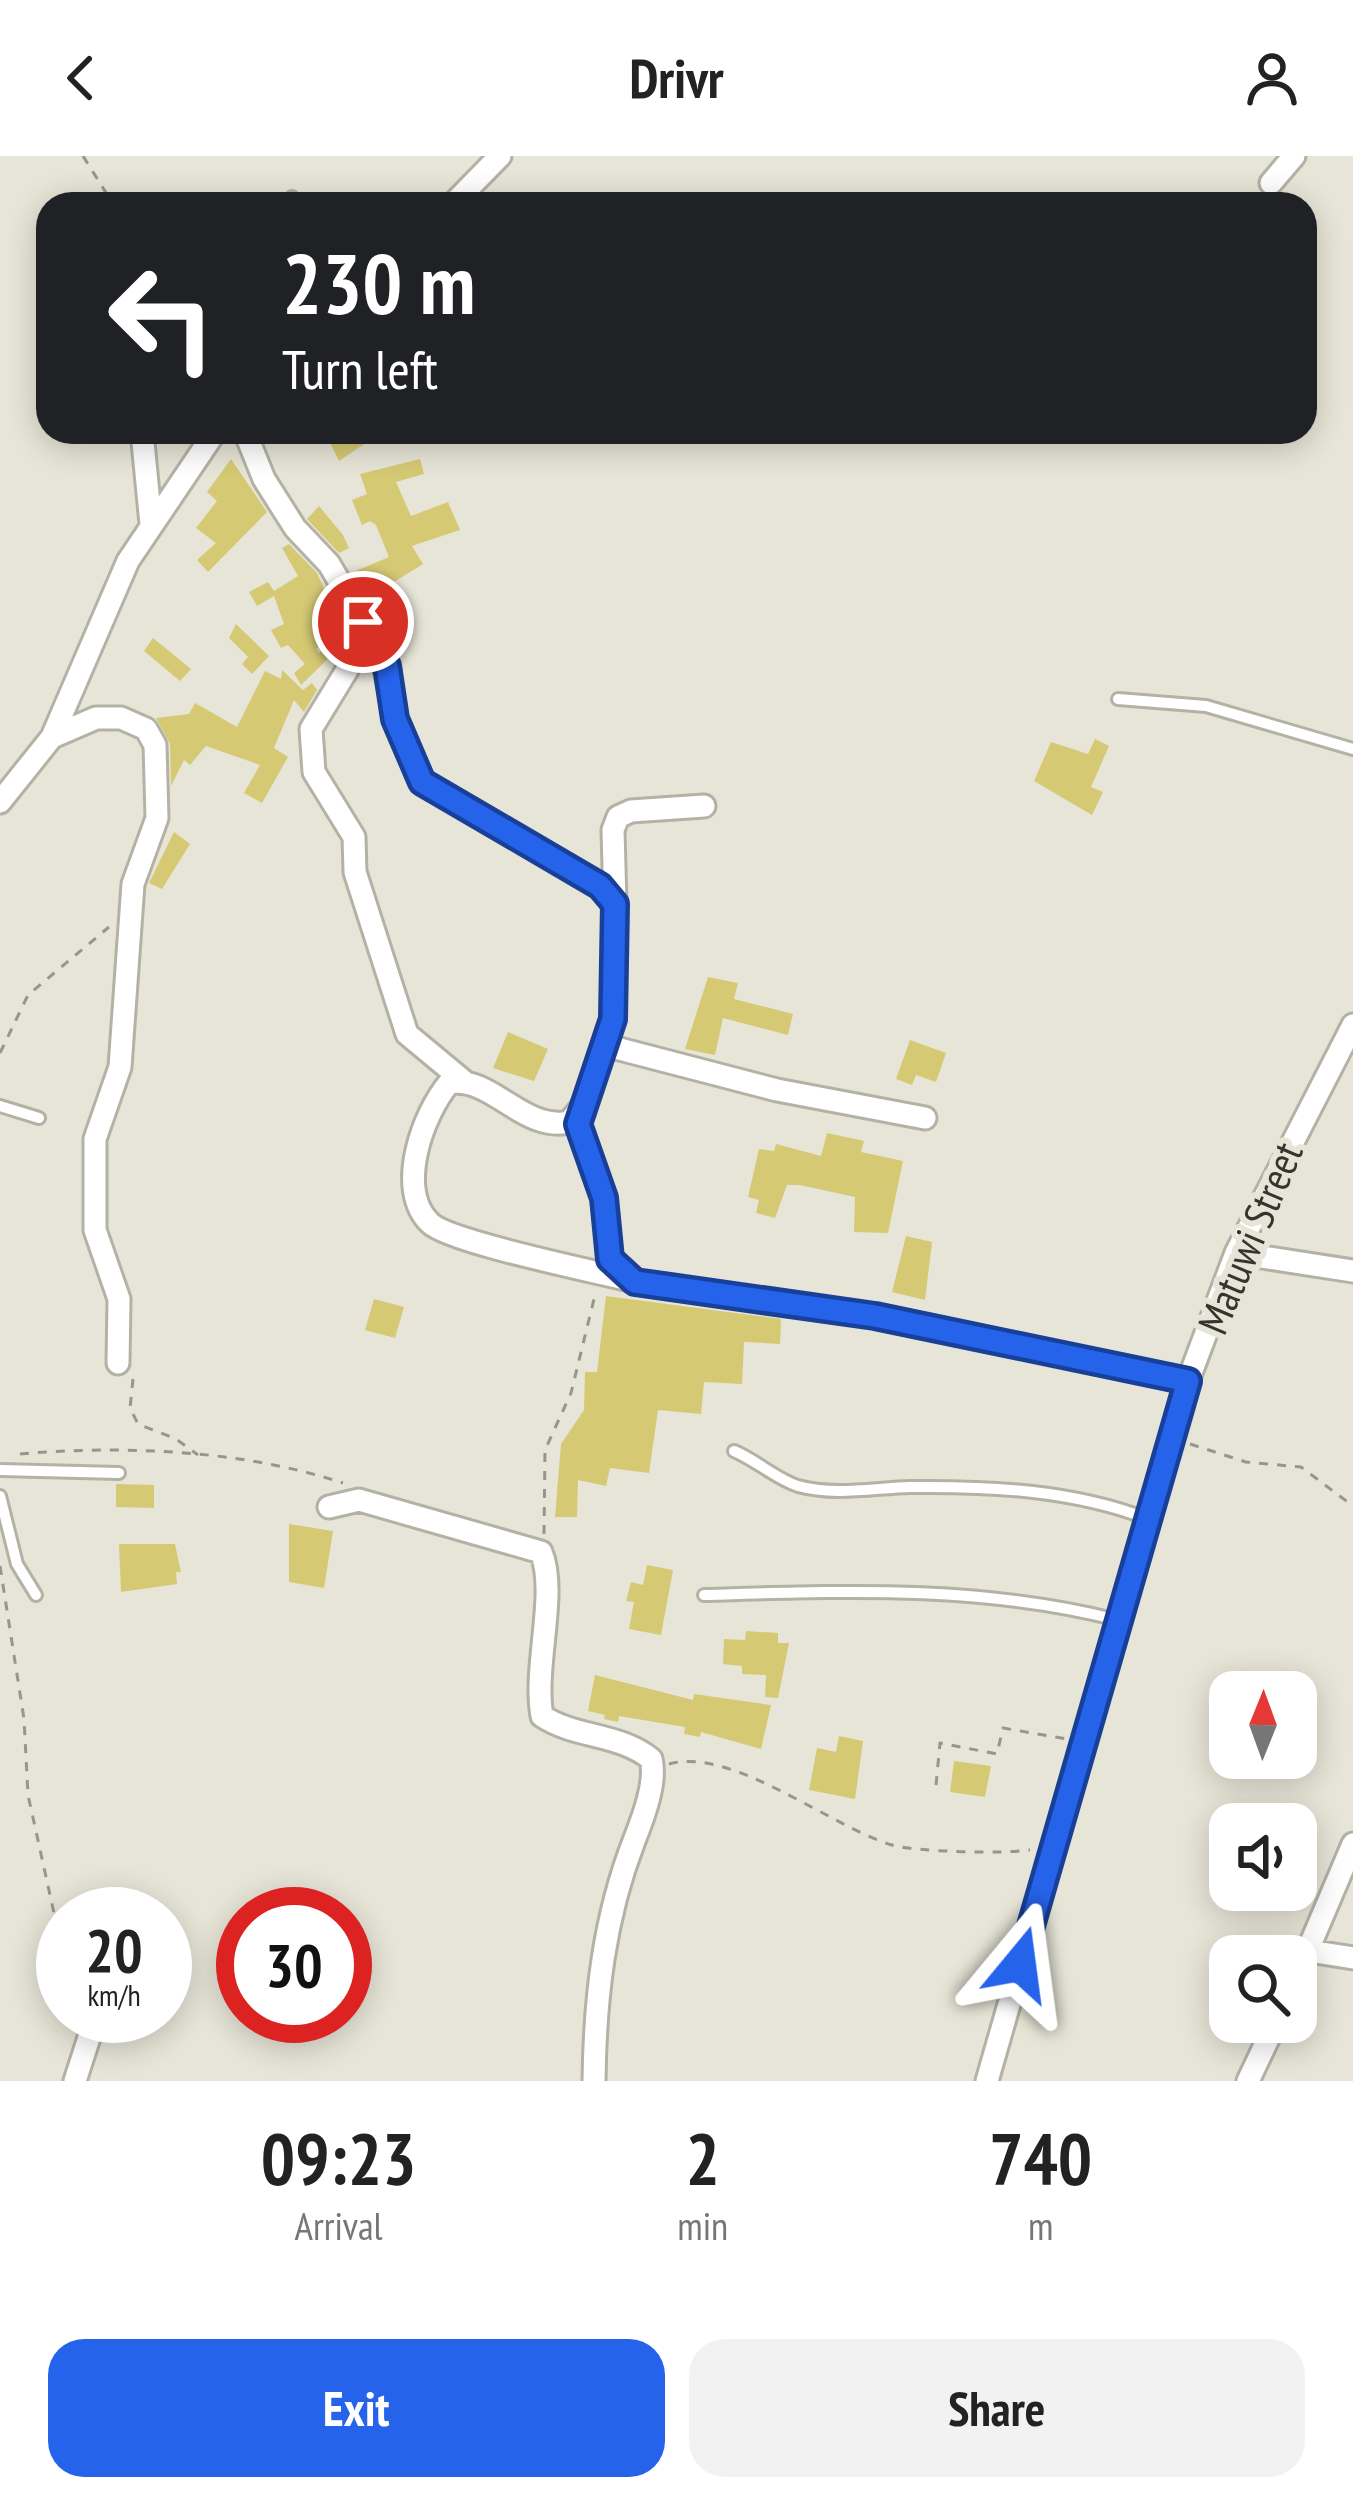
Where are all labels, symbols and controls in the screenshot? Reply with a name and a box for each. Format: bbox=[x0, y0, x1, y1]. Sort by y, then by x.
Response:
text: Drivr bbox=[629, 43, 724, 113]
icon: back bbox=[48, 45, 114, 111]
icon: person bbox=[1239, 45, 1305, 111]
text: 230 m bbox=[282, 228, 475, 337]
icon: left bbox=[84, 240, 240, 396]
text: Turn left bbox=[282, 334, 438, 404]
pin bbox=[312, 571, 414, 673]
icon: arrive bbox=[330, 589, 396, 655]
street label: Matuwi Street bbox=[1185, 1133, 1315, 1342]
north arrow bbox=[1209, 1671, 1317, 1779]
map controls bbox=[1209, 1671, 1317, 2043]
button: sound bbox=[1209, 1803, 1317, 1911]
speed limit sign: 30 bbox=[216, 1887, 372, 2043]
position arrow bbox=[957, 1901, 1083, 2027]
text: 20 bbox=[85, 1911, 143, 1989]
button: search bbox=[1209, 1935, 1317, 2043]
text: km/h bbox=[87, 1975, 141, 2014]
text: 09:23 bbox=[261, 2111, 417, 2204]
text: 2 bbox=[686, 2111, 720, 2204]
text: 740 bbox=[989, 2111, 1092, 2204]
text: Arrival bbox=[295, 2200, 383, 2251]
text: min bbox=[677, 2200, 728, 2251]
text: m bbox=[1028, 2200, 1053, 2251]
button: Exit bbox=[48, 2339, 665, 2477]
button: Share bbox=[689, 2339, 1305, 2477]

